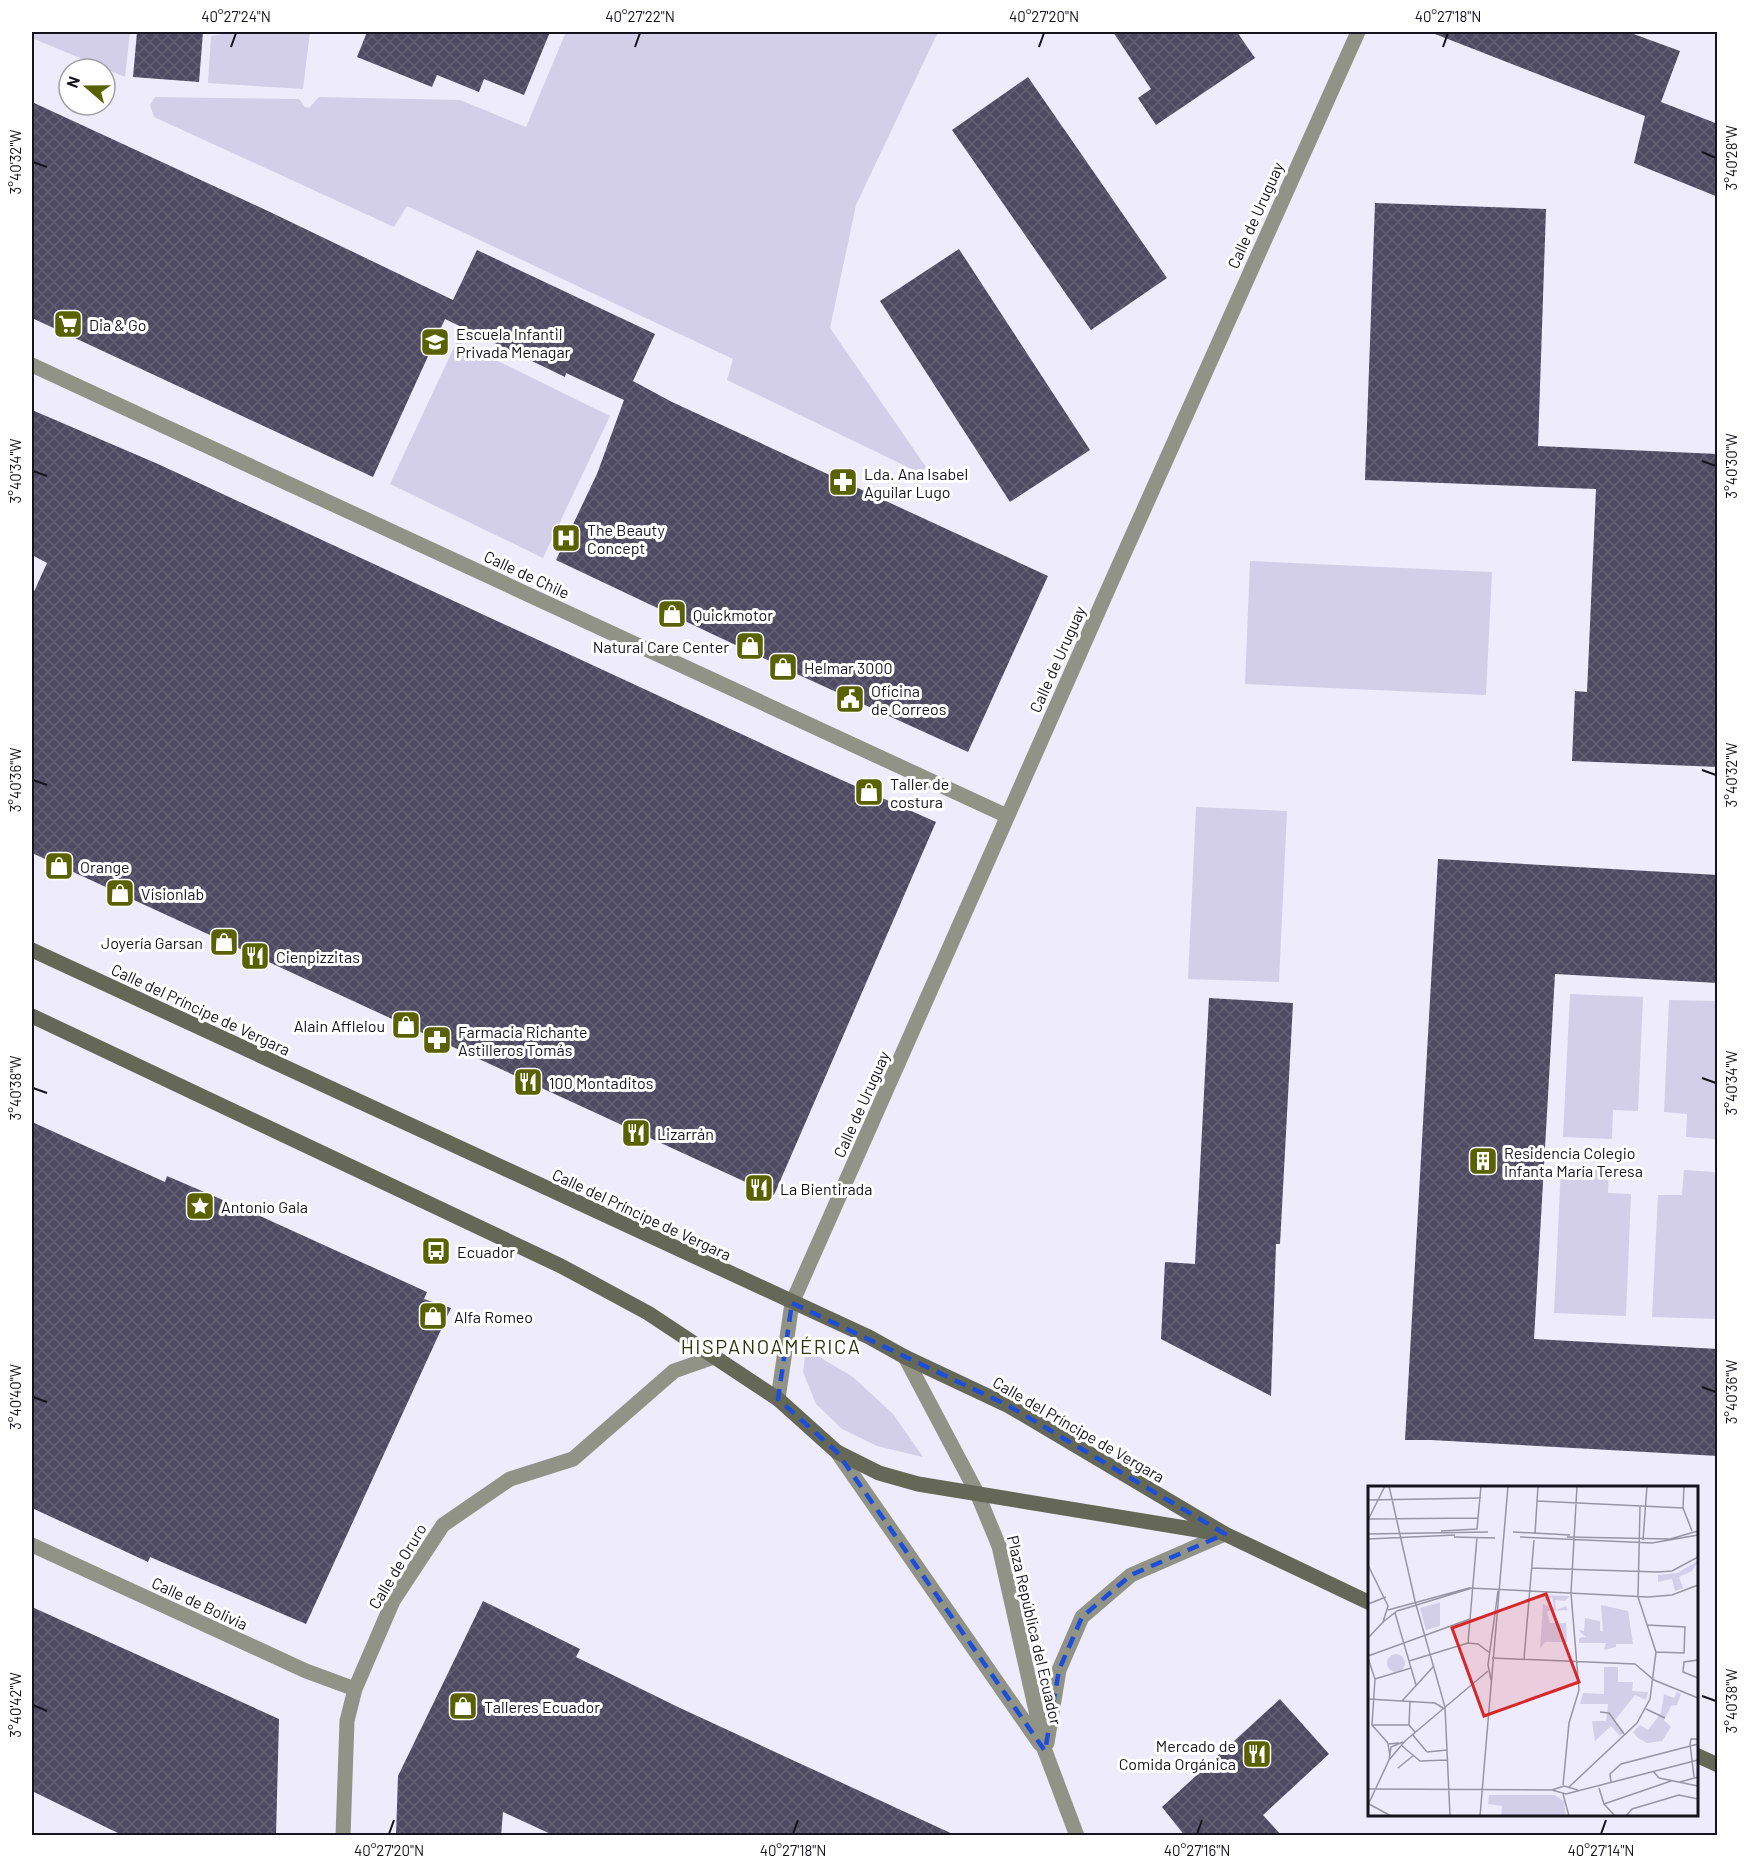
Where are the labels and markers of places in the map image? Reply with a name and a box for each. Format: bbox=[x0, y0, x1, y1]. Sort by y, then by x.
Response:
supermarket icon: Dia & Go bbox=[52, 308, 84, 340]
place label: Dia & Go bbox=[89, 315, 147, 334]
place label: Escuela Infantil Privada Menagar bbox=[456, 324, 571, 361]
school or university icon: Escuela Infantil Privada Menagar bbox=[419, 326, 451, 358]
place label: Lda. Ana Isabel Aguilar Lugo bbox=[864, 464, 968, 501]
pharmacy icon: Lda. Ana Isabel Aguilar Lugo bbox=[827, 466, 859, 498]
place label: The Beauty Concept bbox=[587, 520, 665, 557]
hospital icon: The Beauty Concept bbox=[550, 522, 582, 554]
shop icon: Quickmotor bbox=[656, 598, 688, 630]
place label: Quickmotor bbox=[693, 605, 773, 624]
shop icon: Natural Care Center bbox=[734, 630, 766, 662]
place label: Natural Care Center bbox=[593, 637, 729, 656]
shop icon: Helmar 3000 bbox=[767, 651, 799, 683]
place label: Helmar 3000 bbox=[804, 658, 892, 677]
place label: Oficina de Correos bbox=[871, 681, 946, 718]
public building icon: Oficina de Correos bbox=[834, 683, 866, 715]
place label: Taller de costura bbox=[890, 774, 949, 811]
shop icon: Taller de costura bbox=[853, 776, 885, 808]
shop icon: Orange bbox=[43, 850, 75, 882]
place label: Orange bbox=[80, 857, 130, 876]
shop icon: Visionlab bbox=[104, 877, 136, 909]
place label: Visionlab bbox=[141, 884, 204, 903]
shop icon: Joyería Garsan bbox=[208, 926, 240, 958]
place label: Joyería Garsan bbox=[101, 933, 203, 952]
restaurant icon: Cienpizzitas bbox=[239, 940, 271, 972]
place label: Cienpizzitas bbox=[276, 947, 360, 966]
shop icon: Alain Afflelou bbox=[390, 1009, 422, 1041]
place label: Alain Afflelou bbox=[294, 1016, 385, 1035]
place label: Farmacia Richante Astilleros Tomás bbox=[458, 1022, 588, 1059]
pharmacy icon: Farmacia Richante Astilleros Tomás bbox=[421, 1024, 453, 1056]
restaurant icon: 100 Montaditos bbox=[512, 1066, 544, 1098]
place label: 100 Montaditos bbox=[549, 1073, 653, 1092]
restaurant icon: Lizarrán bbox=[620, 1117, 652, 1149]
place label: Lizarrán bbox=[657, 1124, 714, 1143]
place label: Residencia Colegio Infanta María Teresa bbox=[1504, 1143, 1643, 1180]
building icon: Residencia Colegio Infanta María Teresa bbox=[1467, 1145, 1499, 1177]
restaurant icon: La Bientirada bbox=[743, 1172, 775, 1204]
place label: La Bientirada bbox=[780, 1179, 873, 1198]
place icon: Antonio Gala bbox=[184, 1190, 216, 1222]
place label: Antonio Gala bbox=[221, 1197, 308, 1216]
bus stop icon: Ecuador bbox=[420, 1235, 452, 1267]
place label: Ecuador bbox=[457, 1242, 515, 1261]
shop icon: Alfa Romeo bbox=[417, 1300, 449, 1332]
place label: Alfa Romeo bbox=[454, 1307, 533, 1326]
shop icon: Talleres Ecuador bbox=[447, 1690, 479, 1722]
place label: Talleres Ecuador bbox=[484, 1697, 600, 1716]
place label: Mercado de Comida Orgánica bbox=[1119, 1736, 1236, 1773]
restaurant icon: Mercado de Comida Orgánica bbox=[1241, 1738, 1273, 1770]

